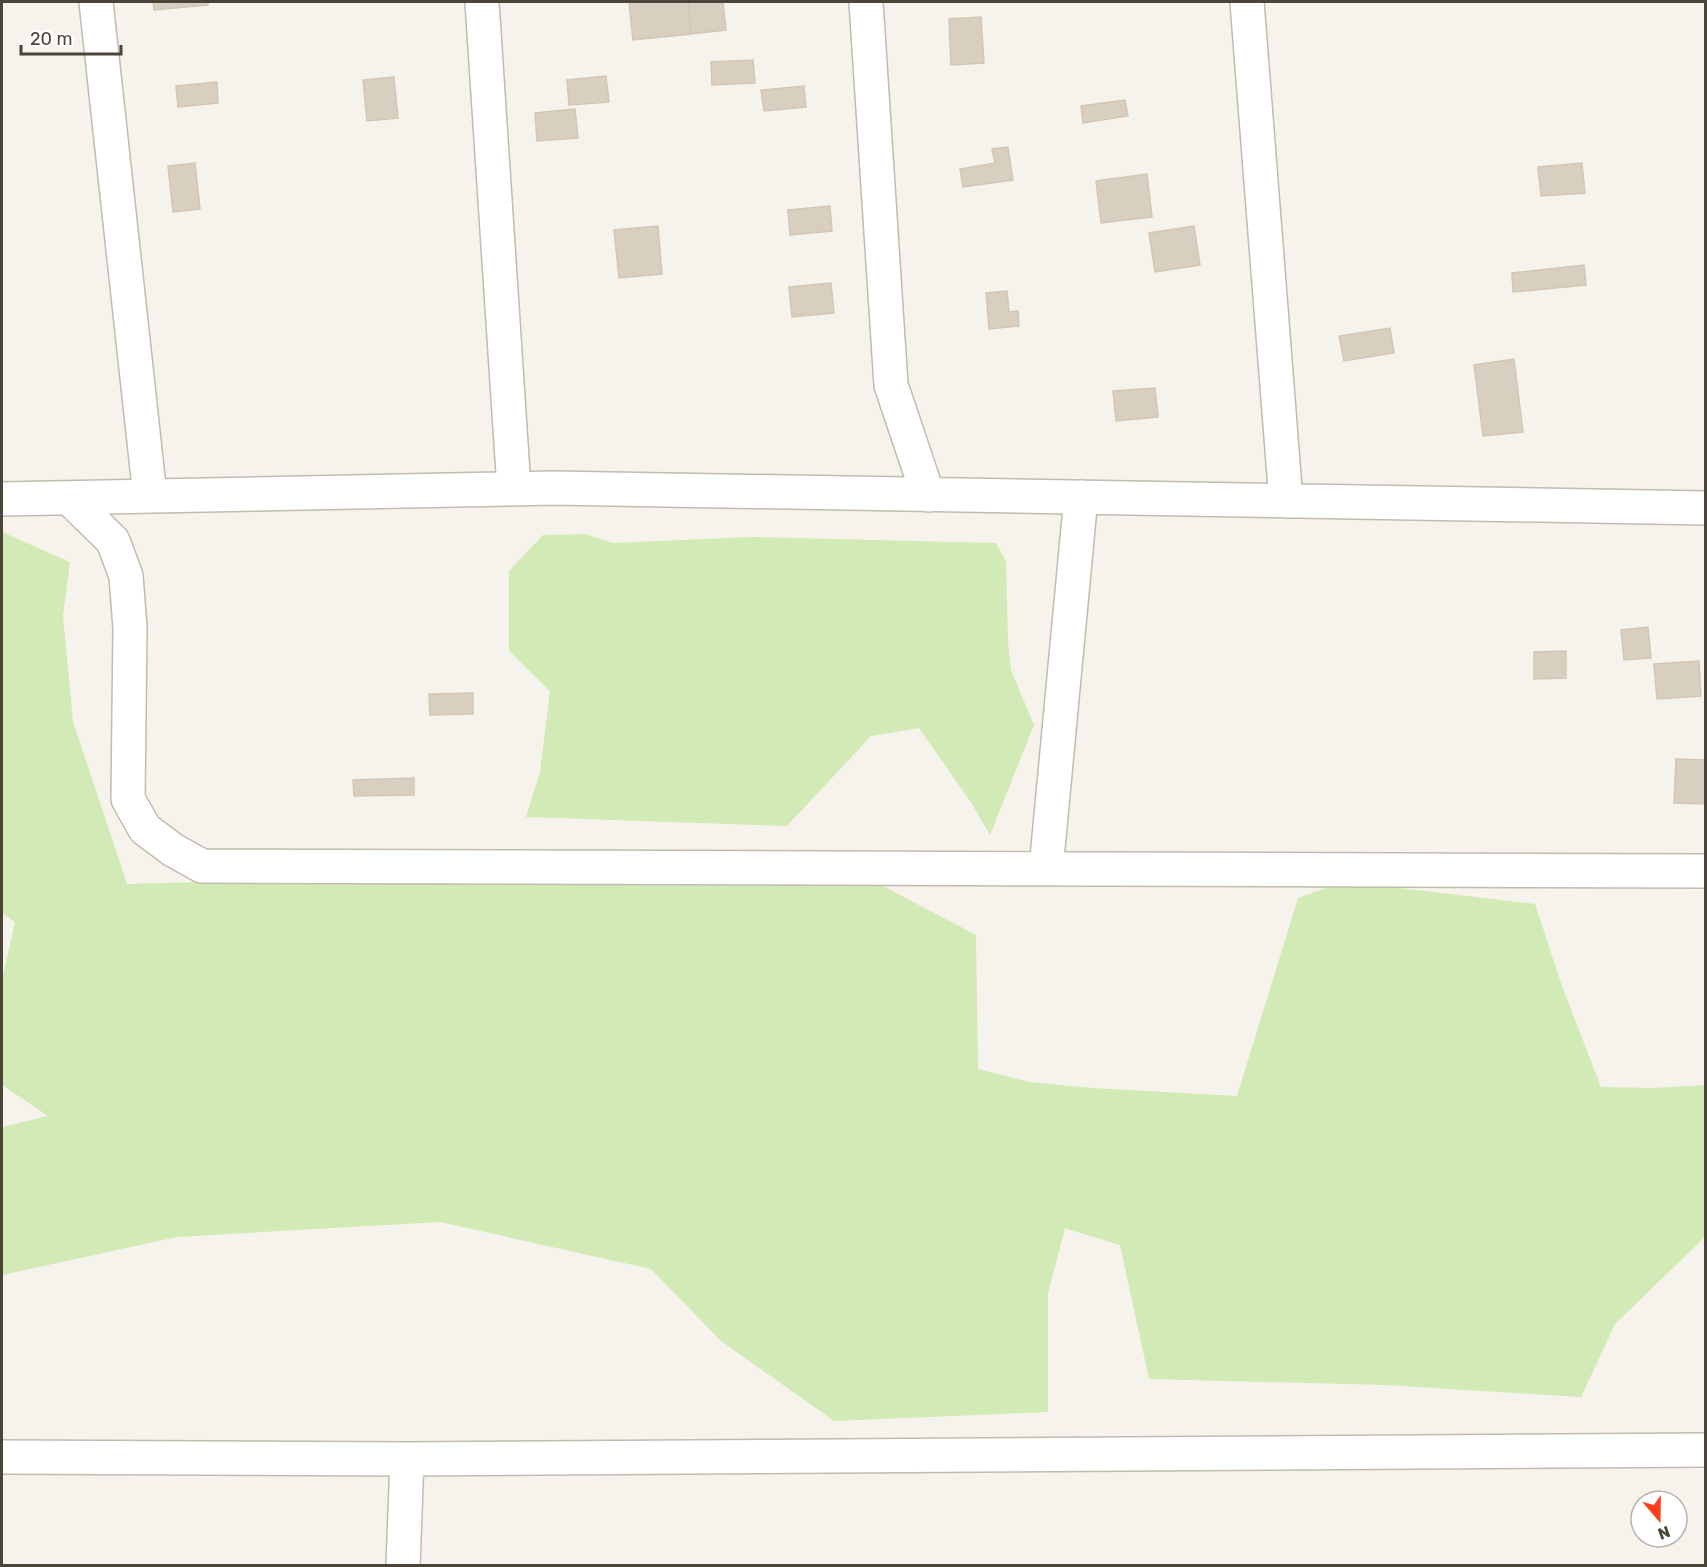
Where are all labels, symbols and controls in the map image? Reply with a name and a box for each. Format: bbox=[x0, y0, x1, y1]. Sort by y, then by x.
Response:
scale bar bbox=[21, 18, 122, 56]
text: 20 m bbox=[30, 28, 72, 50]
north arrow bbox=[1629, 1489, 1689, 1549]
text: N bbox=[1655, 1522, 1673, 1544]

